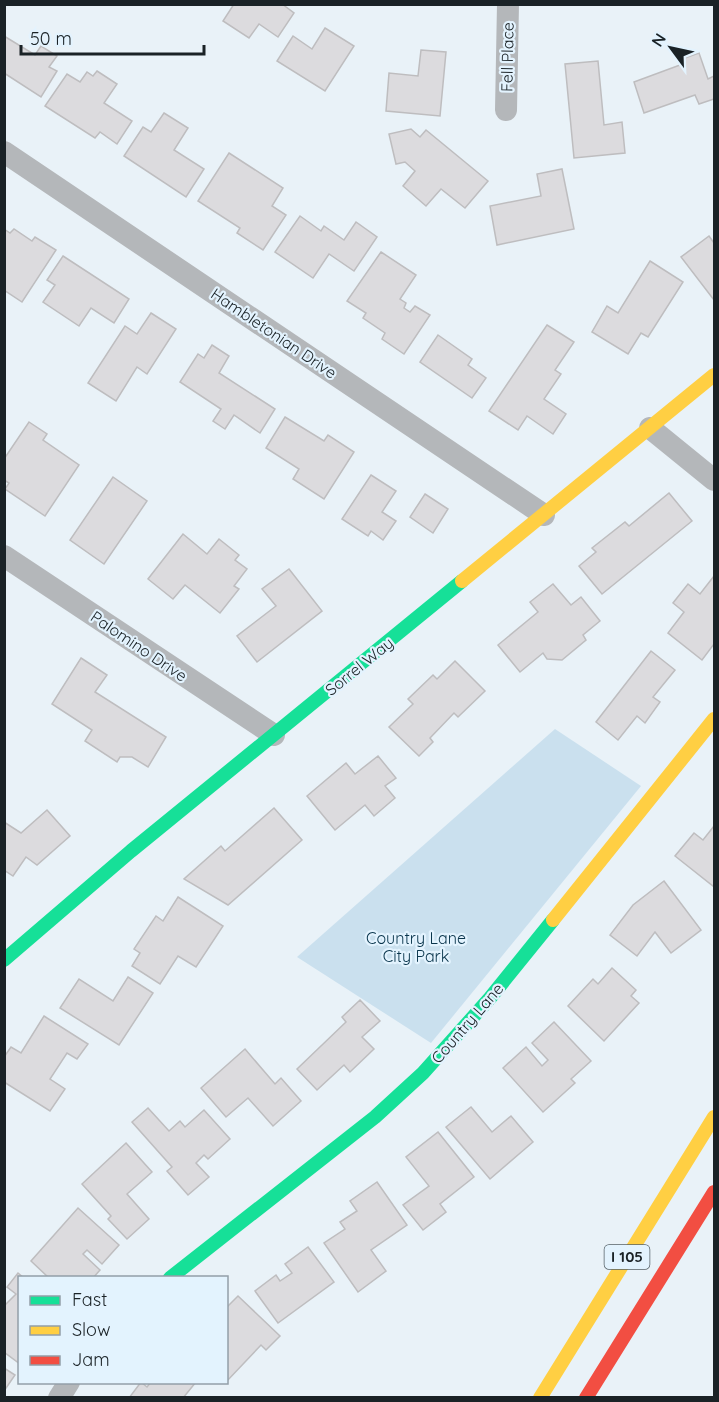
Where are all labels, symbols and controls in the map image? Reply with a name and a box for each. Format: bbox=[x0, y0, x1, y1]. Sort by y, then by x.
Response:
scale bar bbox=[21, 18, 204, 56]
north arrow bbox=[641, 18, 701, 78]
street label: Fell Place bbox=[496, 22, 518, 92]
text: 50 m bbox=[30, 27, 72, 50]
text: N bbox=[647, 29, 670, 50]
street label: Hambletonian Drive bbox=[207, 283, 341, 383]
street label: Palomino Drive bbox=[87, 606, 191, 686]
street label: Sorrel Way bbox=[321, 632, 397, 700]
park label: Country Lane City Park bbox=[366, 928, 466, 966]
street label: Country Lane bbox=[427, 979, 507, 1067]
road number: I 105 bbox=[604, 1245, 650, 1269]
legend bbox=[18, 1276, 228, 1384]
text: Fast bbox=[72, 1288, 107, 1311]
text: Slow bbox=[72, 1318, 110, 1341]
text: Jam bbox=[72, 1348, 110, 1371]

